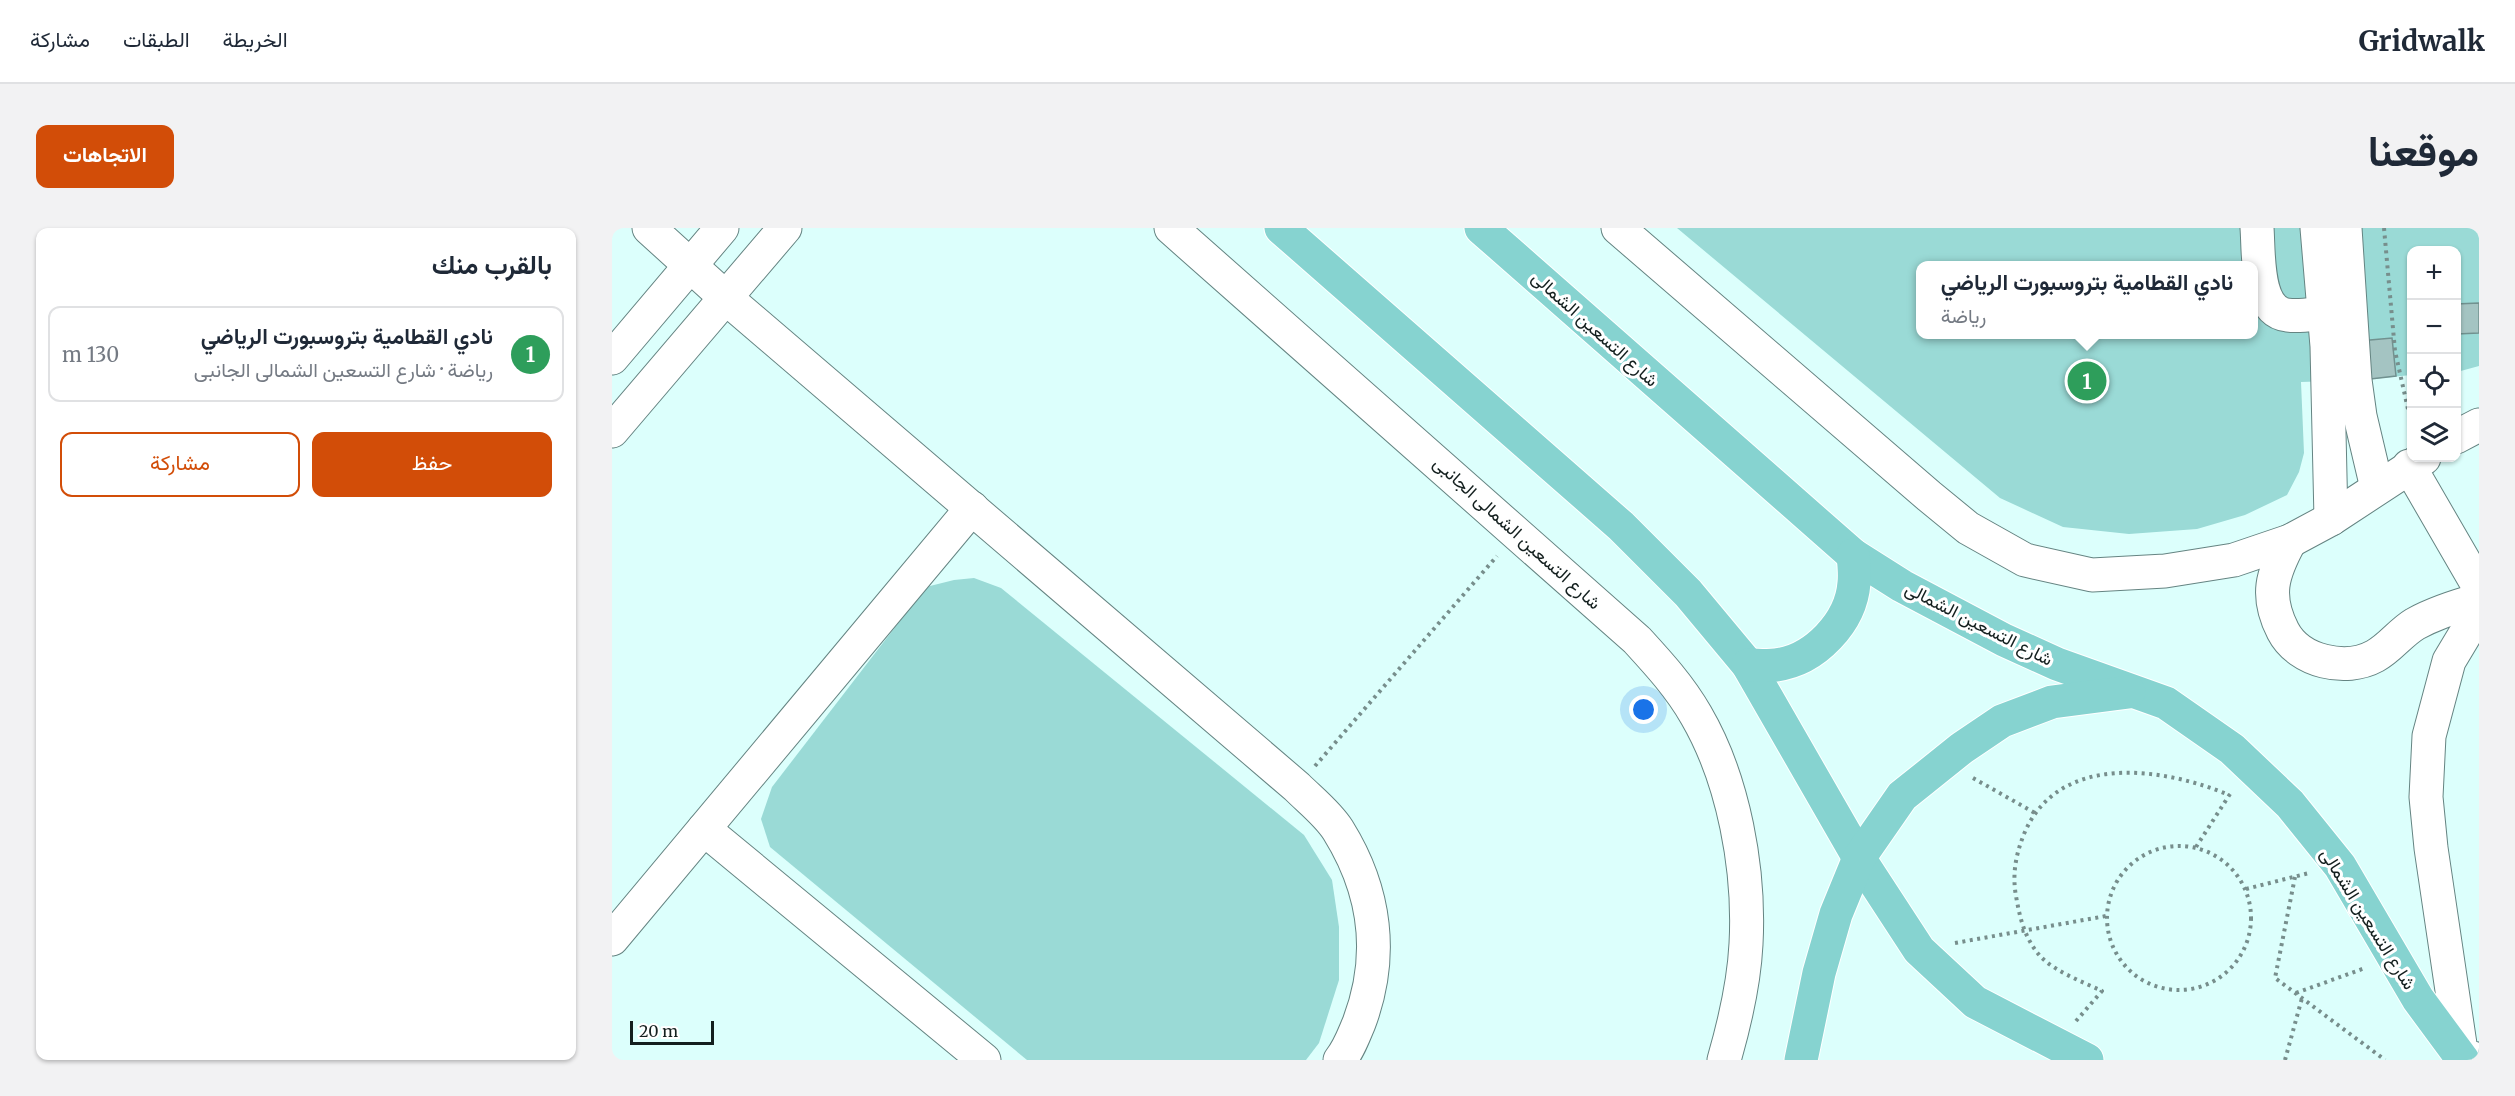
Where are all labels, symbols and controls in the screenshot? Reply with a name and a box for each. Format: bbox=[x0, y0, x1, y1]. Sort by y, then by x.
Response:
text: Gridwalk bbox=[2358, 23, 2485, 59]
text: مشاركة bbox=[30, 26, 90, 53]
text: الطبقات bbox=[123, 26, 190, 53]
text: الخريطة bbox=[223, 26, 288, 53]
button: الاتجاهات bbox=[36, 125, 174, 188]
text: موقعنا bbox=[2368, 125, 2479, 177]
map controls bbox=[2407, 246, 2461, 462]
button: + bbox=[2407, 246, 2461, 300]
text: بالقرب منك bbox=[432, 248, 552, 281]
popup bbox=[1916, 261, 2258, 339]
street label: شارع التسعين الشمالى bbox=[1527, 266, 1663, 392]
text: نادي القطامية بتروسبورت الرياضي bbox=[1941, 268, 2233, 296]
button: − bbox=[2407, 300, 2461, 354]
text: رياضة bbox=[1941, 303, 1986, 328]
text: نادي القطامية بتروسبورت الرياضي bbox=[201, 322, 493, 350]
text: 130 m bbox=[62, 342, 119, 367]
text: 1 bbox=[526, 342, 535, 367]
button: locate bbox=[2407, 354, 2461, 408]
text: رياضة · شارع التسعين الشمالى الجانبى bbox=[194, 357, 493, 382]
pin: 1 bbox=[2068, 358, 2106, 404]
button: layers bbox=[2407, 408, 2461, 462]
button: مشاركة bbox=[60, 432, 300, 497]
button: حفظ bbox=[312, 432, 552, 497]
street label: شارع التسعين الشمالى الجانبى bbox=[1428, 451, 1606, 615]
street label: شارع التسعين الشمالى bbox=[1901, 576, 2057, 672]
your location bbox=[1629, 695, 1658, 724]
street label: شارع التسعين الشمالى bbox=[2315, 844, 2421, 994]
scale bar bbox=[630, 1018, 714, 1046]
text: 20 m bbox=[639, 1021, 678, 1041]

